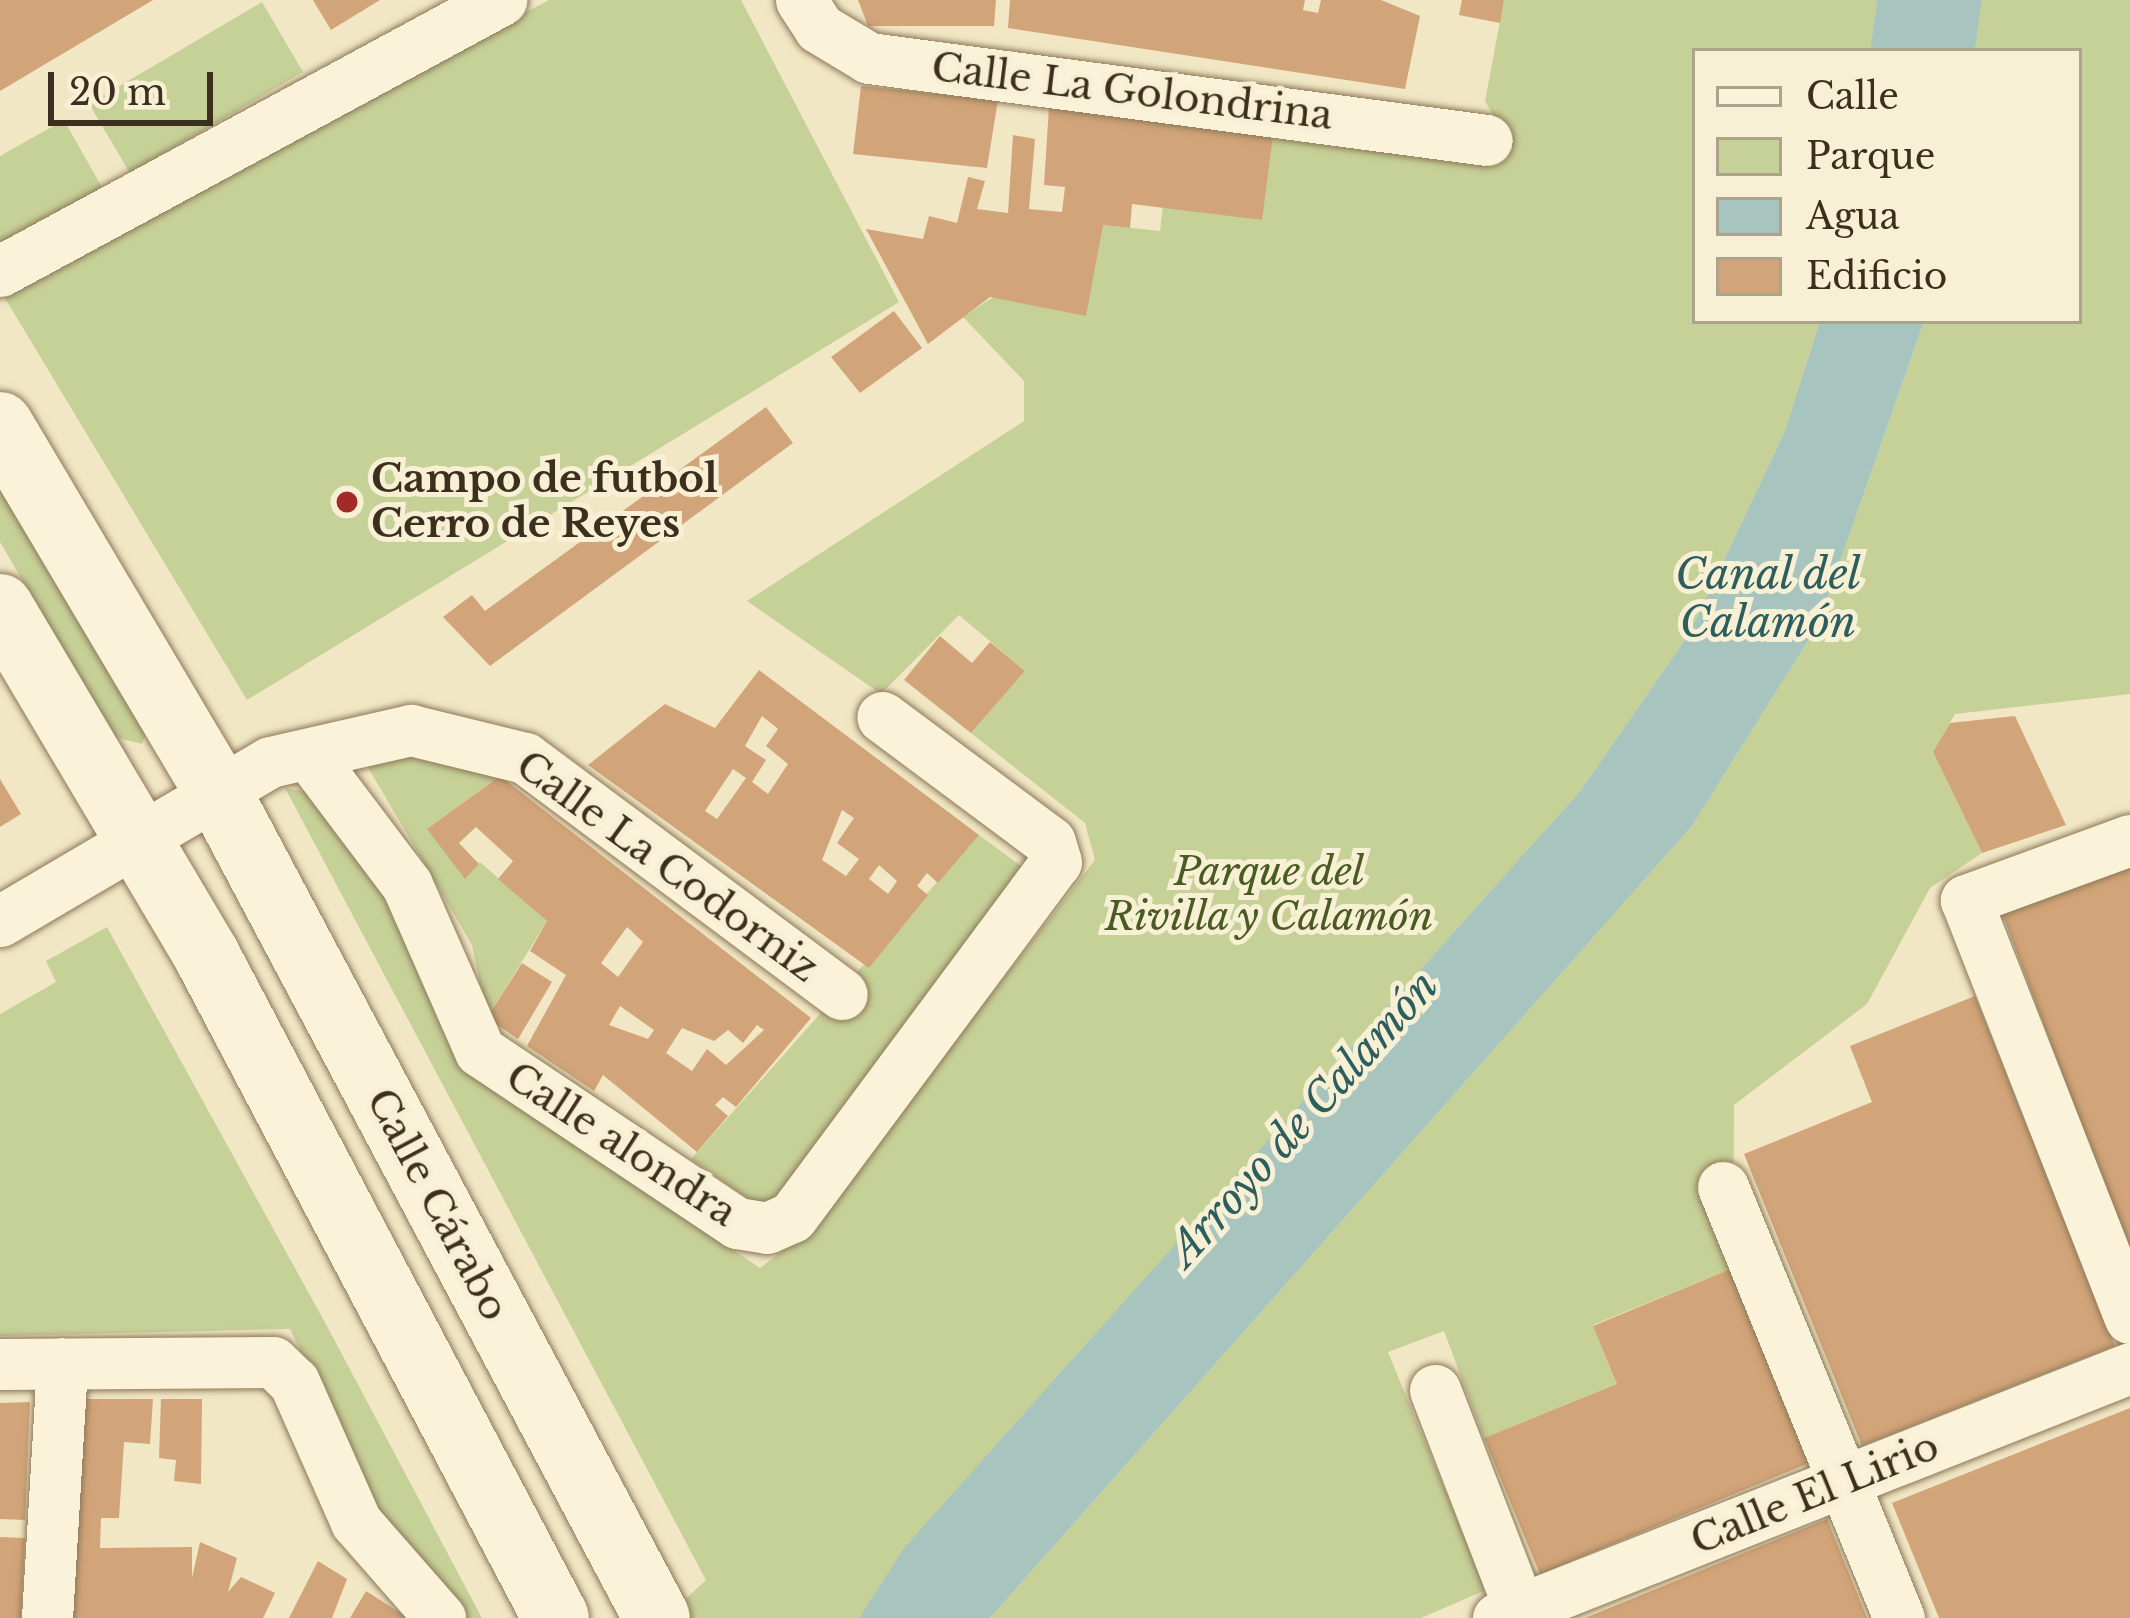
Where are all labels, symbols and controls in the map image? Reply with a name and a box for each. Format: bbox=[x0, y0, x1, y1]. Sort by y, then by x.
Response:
street label: Calle La Golondrina bbox=[929, 44, 1335, 140]
scale bar bbox=[54, 48, 219, 122]
legend bbox=[1692, 48, 2082, 324]
text: 20 m bbox=[69, 70, 166, 115]
text: Calle bbox=[1806, 74, 1899, 119]
text: Parque bbox=[1806, 134, 1935, 179]
text: Agua bbox=[1806, 194, 1899, 239]
text: Edificio bbox=[1806, 254, 1947, 299]
place label: Campo de futbol Cerro de Reyes bbox=[371, 457, 718, 548]
marker: Campo de futbol Cerro de Reyes bbox=[334, 489, 360, 515]
water label: Canal del Calamón bbox=[1675, 549, 1861, 648]
street label: Calle La Codorniz bbox=[507, 742, 827, 992]
park label: Parque del Rivilla y Calamón bbox=[1104, 850, 1434, 941]
water label: Arroyo de Calamón bbox=[1158, 961, 1448, 1275]
street label: Calle alondra bbox=[497, 1053, 745, 1237]
street label: Calle Cárabo bbox=[356, 1081, 518, 1329]
street label: Calle El Lirio bbox=[1684, 1423, 1946, 1565]

